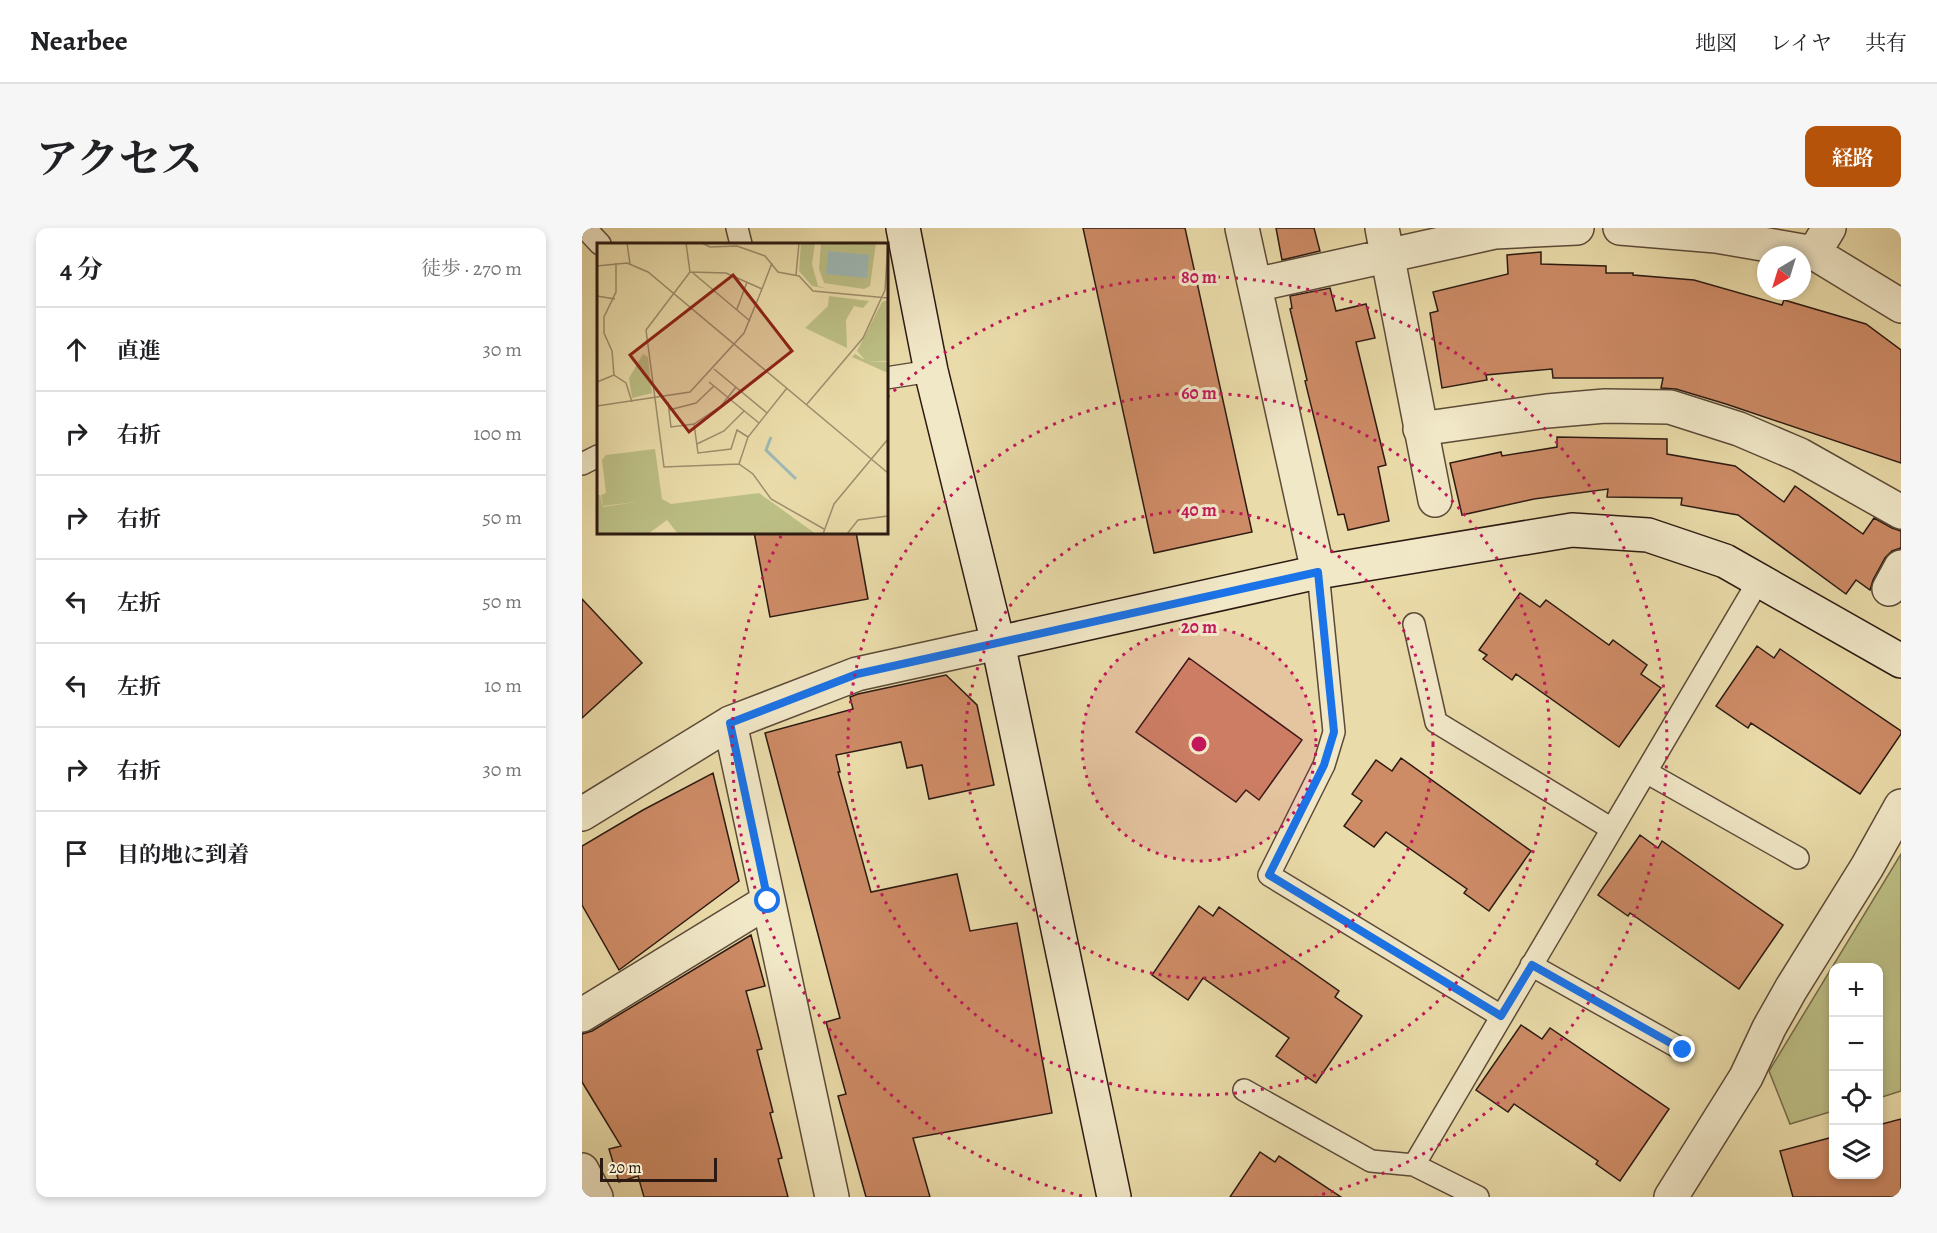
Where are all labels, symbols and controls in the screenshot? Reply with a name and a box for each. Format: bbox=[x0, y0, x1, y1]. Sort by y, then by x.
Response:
text: Nearbee bbox=[30, 22, 128, 60]
text: 地図 bbox=[1695, 29, 1737, 57]
text: レイヤ bbox=[1770, 29, 1832, 57]
text: 共有 bbox=[1865, 29, 1907, 57]
button: 経路 bbox=[1805, 126, 1901, 187]
text: アクセス bbox=[36, 130, 203, 187]
inset map bbox=[597, 243, 888, 534]
north arrow bbox=[1757, 246, 1811, 300]
text: 4 分 bbox=[60, 252, 103, 287]
text: 徒歩 · 270 m bbox=[421, 255, 522, 282]
text: 80 m bbox=[1181, 265, 1217, 289]
icon: ahead bbox=[60, 333, 93, 366]
text: 直進 bbox=[117, 336, 161, 366]
text: 30 m bbox=[482, 336, 522, 363]
text: 60 m bbox=[1181, 381, 1217, 405]
icon: right bbox=[60, 417, 93, 450]
text: 右折 bbox=[117, 420, 161, 450]
text: 100 m bbox=[473, 420, 522, 447]
text: 40 m bbox=[1181, 498, 1217, 522]
icon: right bbox=[60, 501, 93, 534]
text: 右折 bbox=[117, 504, 161, 534]
text: 50 m bbox=[482, 504, 522, 531]
icon: left bbox=[60, 585, 93, 618]
text: 左折 bbox=[117, 588, 161, 618]
text: 50 m bbox=[482, 588, 522, 615]
text: 20 m bbox=[1181, 615, 1217, 639]
icon: left bbox=[60, 669, 93, 702]
text: 左折 bbox=[117, 672, 161, 702]
text: 10 m bbox=[484, 672, 522, 699]
centre of rings bbox=[1189, 734, 1209, 754]
icon: right bbox=[60, 753, 93, 786]
text: 右折 bbox=[117, 756, 161, 786]
text: 30 m bbox=[482, 756, 522, 783]
icon: arrive bbox=[60, 837, 93, 870]
text: 目的地に到着 bbox=[117, 840, 249, 870]
route start bbox=[754, 887, 780, 913]
map controls bbox=[1829, 963, 1883, 1179]
button: + bbox=[1829, 963, 1883, 1017]
button: − bbox=[1829, 1017, 1883, 1071]
route end bbox=[1669, 1036, 1695, 1062]
button: locate bbox=[1829, 1071, 1883, 1125]
button: layers bbox=[1829, 1125, 1883, 1179]
scale bar bbox=[600, 1155, 717, 1182]
text: 20 m bbox=[609, 1157, 642, 1179]

